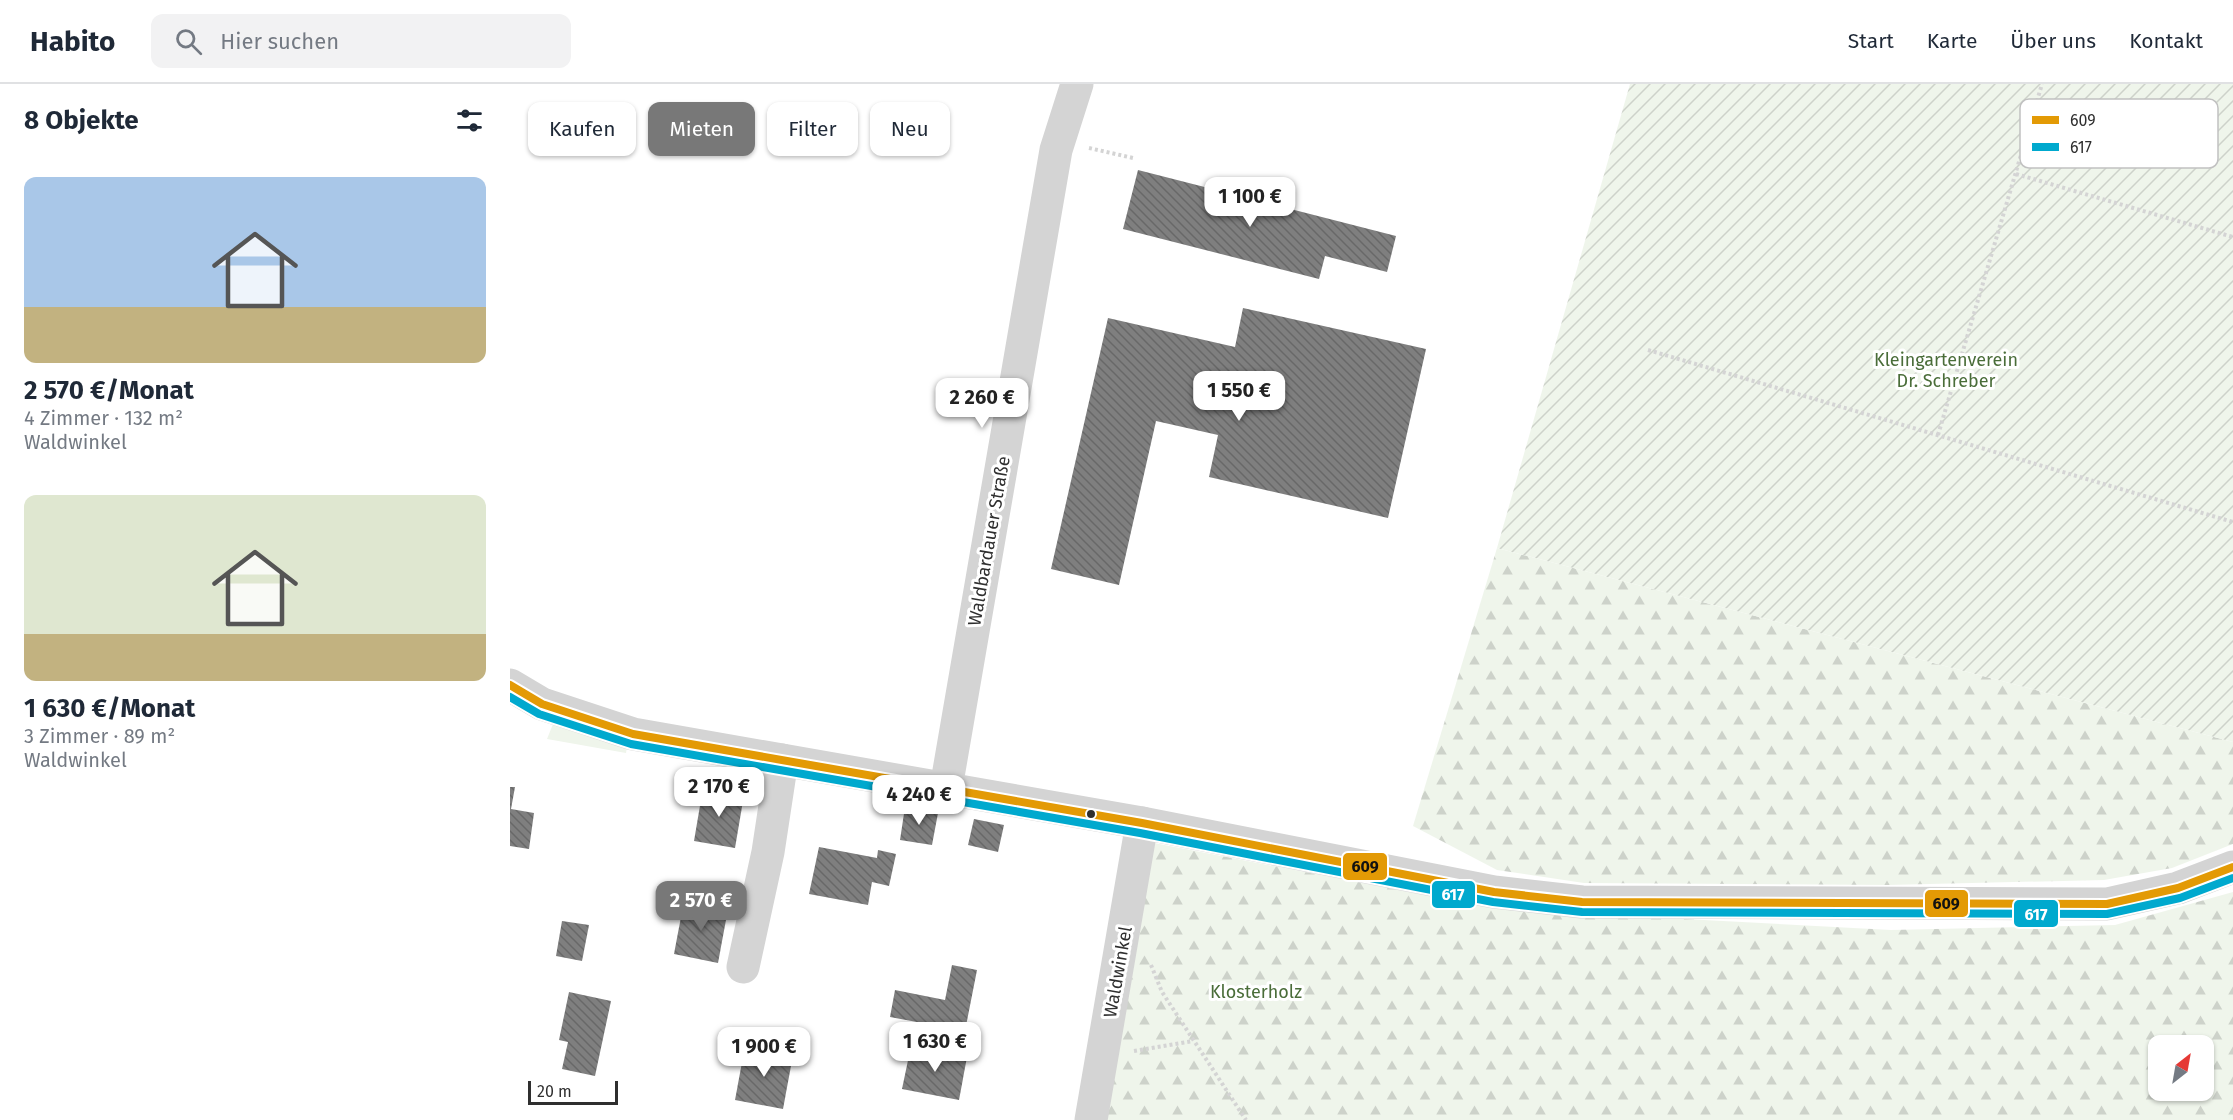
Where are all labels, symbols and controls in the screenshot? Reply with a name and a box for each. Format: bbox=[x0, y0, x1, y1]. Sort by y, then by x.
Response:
search box bbox=[151, 14, 571, 68]
text: Habito bbox=[30, 25, 115, 58]
icon: search bbox=[172, 25, 205, 58]
text: Hier suchen bbox=[220, 28, 339, 55]
text: Start bbox=[1848, 28, 1894, 54]
text: Karte bbox=[1927, 28, 1977, 54]
text: Über uns bbox=[2010, 28, 2096, 54]
text: Kontakt bbox=[2129, 28, 2203, 54]
legend bbox=[2020, 99, 2218, 168]
chip: Kaufen bbox=[528, 102, 636, 156]
chip: Mieten bbox=[648, 102, 755, 156]
chip: Filter bbox=[767, 102, 858, 156]
chip: Neu bbox=[870, 102, 950, 156]
icon: filters bbox=[453, 104, 486, 137]
text: 8 Objekte bbox=[24, 105, 139, 136]
text: 609 bbox=[2070, 111, 2096, 130]
text: 617 bbox=[2070, 138, 2092, 157]
pin: 1 100 € bbox=[1195, 177, 1305, 228]
text: 1 100 € bbox=[1218, 184, 1282, 208]
icon: home bbox=[201, 216, 309, 324]
park label: Kleingartenverein Dr. Schreber bbox=[1874, 349, 2018, 392]
pin: 1 550 € bbox=[1184, 371, 1294, 422]
text: 2 570 €/Monat bbox=[24, 375, 194, 406]
pin: 2 260 € bbox=[927, 378, 1037, 429]
text: 1 550 € bbox=[1207, 378, 1271, 402]
text: 2 260 € bbox=[950, 385, 1014, 409]
text: 4 Zimmer · 132 m² bbox=[24, 406, 183, 430]
text: Waldwinkel bbox=[24, 430, 127, 454]
street label: Waldbardauer Straße bbox=[963, 454, 1015, 628]
icon: home bbox=[201, 534, 309, 642]
text: 1 630 €/Monat bbox=[24, 693, 195, 724]
text: 3 Zimmer · 89 m² bbox=[24, 724, 175, 748]
text: Waldwinkel bbox=[24, 748, 127, 772]
pin: 2 170 € bbox=[664, 767, 774, 818]
text: 2 170 € bbox=[688, 774, 750, 798]
pin: 4 240 € bbox=[864, 775, 974, 826]
text: 4 240 € bbox=[886, 782, 952, 806]
unlabelled marker bbox=[1085, 808, 1097, 820]
line badge: 609 bbox=[1342, 852, 1388, 881]
text: 609 bbox=[1351, 857, 1379, 876]
line badge: 617 bbox=[1431, 880, 1476, 909]
pin: 2 570 € bbox=[646, 881, 756, 932]
text: 617 bbox=[1441, 885, 1465, 904]
text: 2 570 € bbox=[670, 888, 732, 912]
line badge: 609 bbox=[1924, 889, 1969, 918]
text: 609 bbox=[1932, 894, 1960, 913]
line badge: 617 bbox=[2013, 899, 2059, 928]
text: 617 bbox=[2024, 905, 2048, 924]
street label: Waldwinkel bbox=[1099, 925, 1137, 1019]
park label: Klosterholz bbox=[1210, 981, 1302, 1003]
pin: 1 630 € bbox=[880, 1022, 990, 1073]
pin: 1 900 € bbox=[709, 1027, 819, 1078]
text: 1 630 € bbox=[903, 1029, 967, 1053]
text: 1 900 € bbox=[731, 1034, 797, 1058]
north arrow bbox=[2148, 1035, 2214, 1101]
map controls bbox=[2148, 1035, 2214, 1101]
scale bar bbox=[528, 1078, 618, 1106]
text: 20 m bbox=[537, 1082, 572, 1101]

